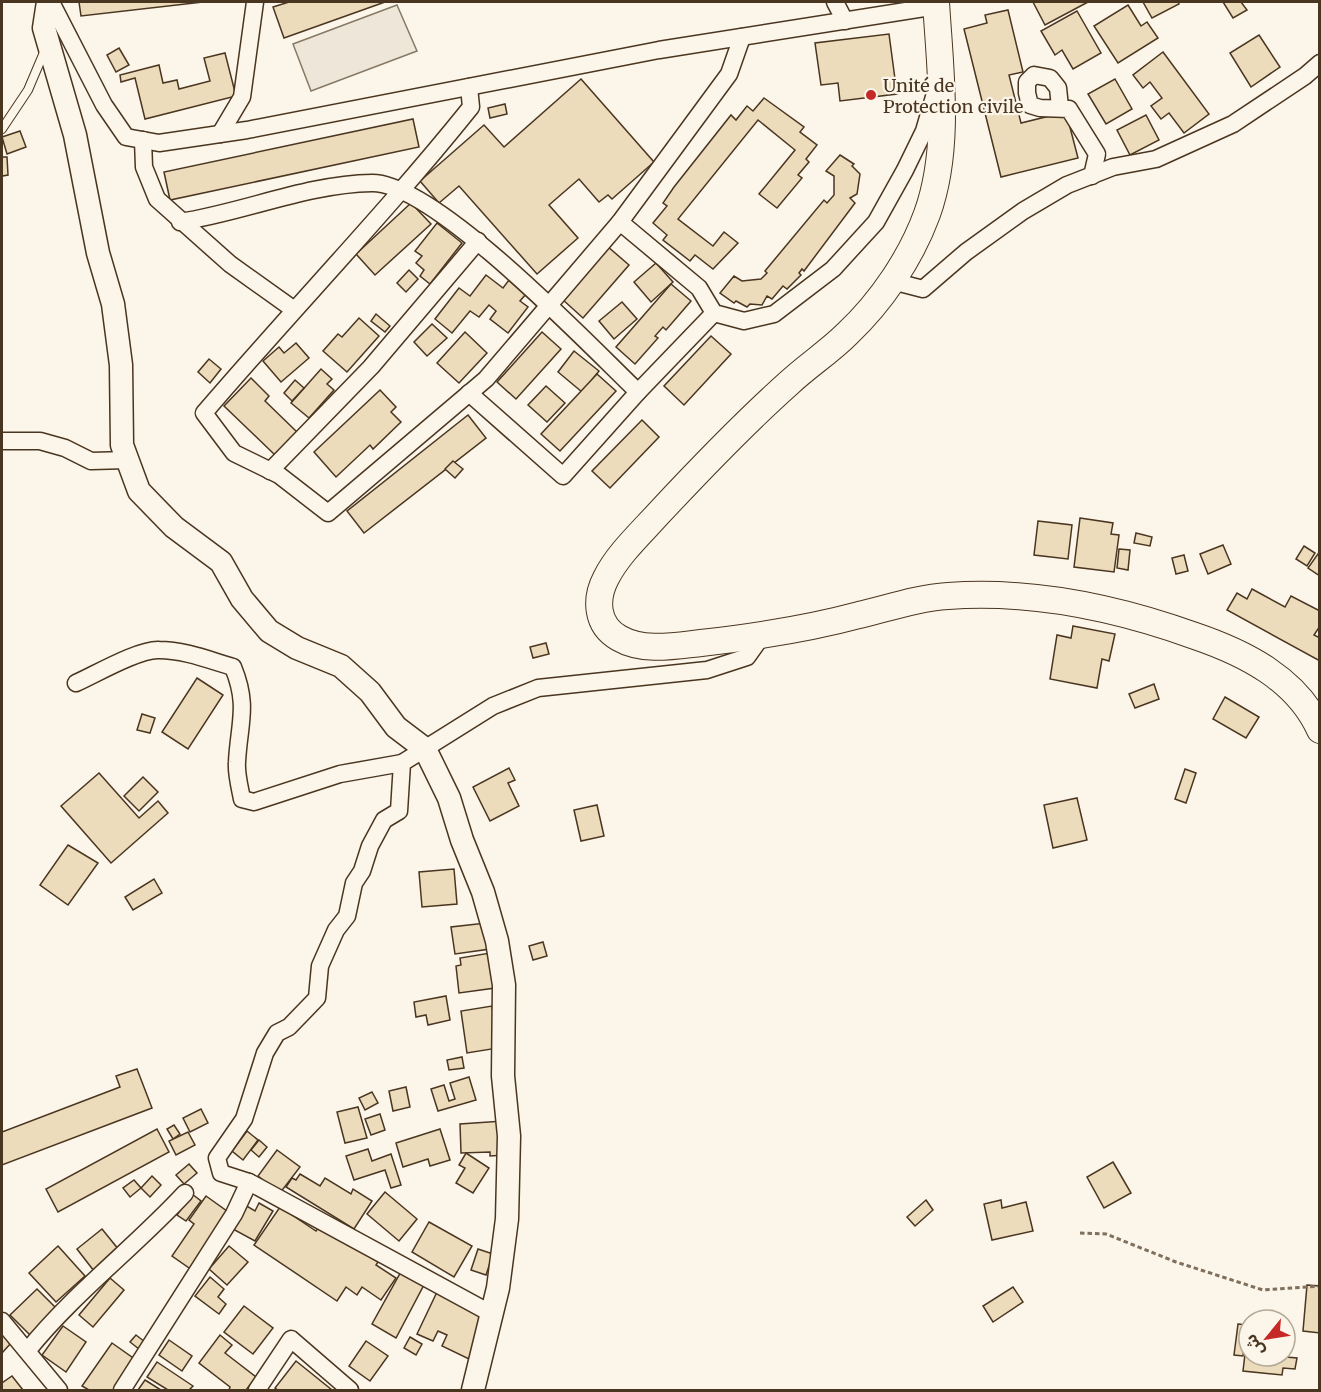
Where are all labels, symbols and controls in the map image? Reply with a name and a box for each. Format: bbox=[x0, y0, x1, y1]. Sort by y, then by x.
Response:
place label: Unité de Protection civile bbox=[883, 74, 1023, 118]
marker: Unité de Protection civile bbox=[864, 88, 878, 102]
north arrow bbox=[1237, 1308, 1297, 1368]
text: ش bbox=[1240, 1331, 1268, 1360]

